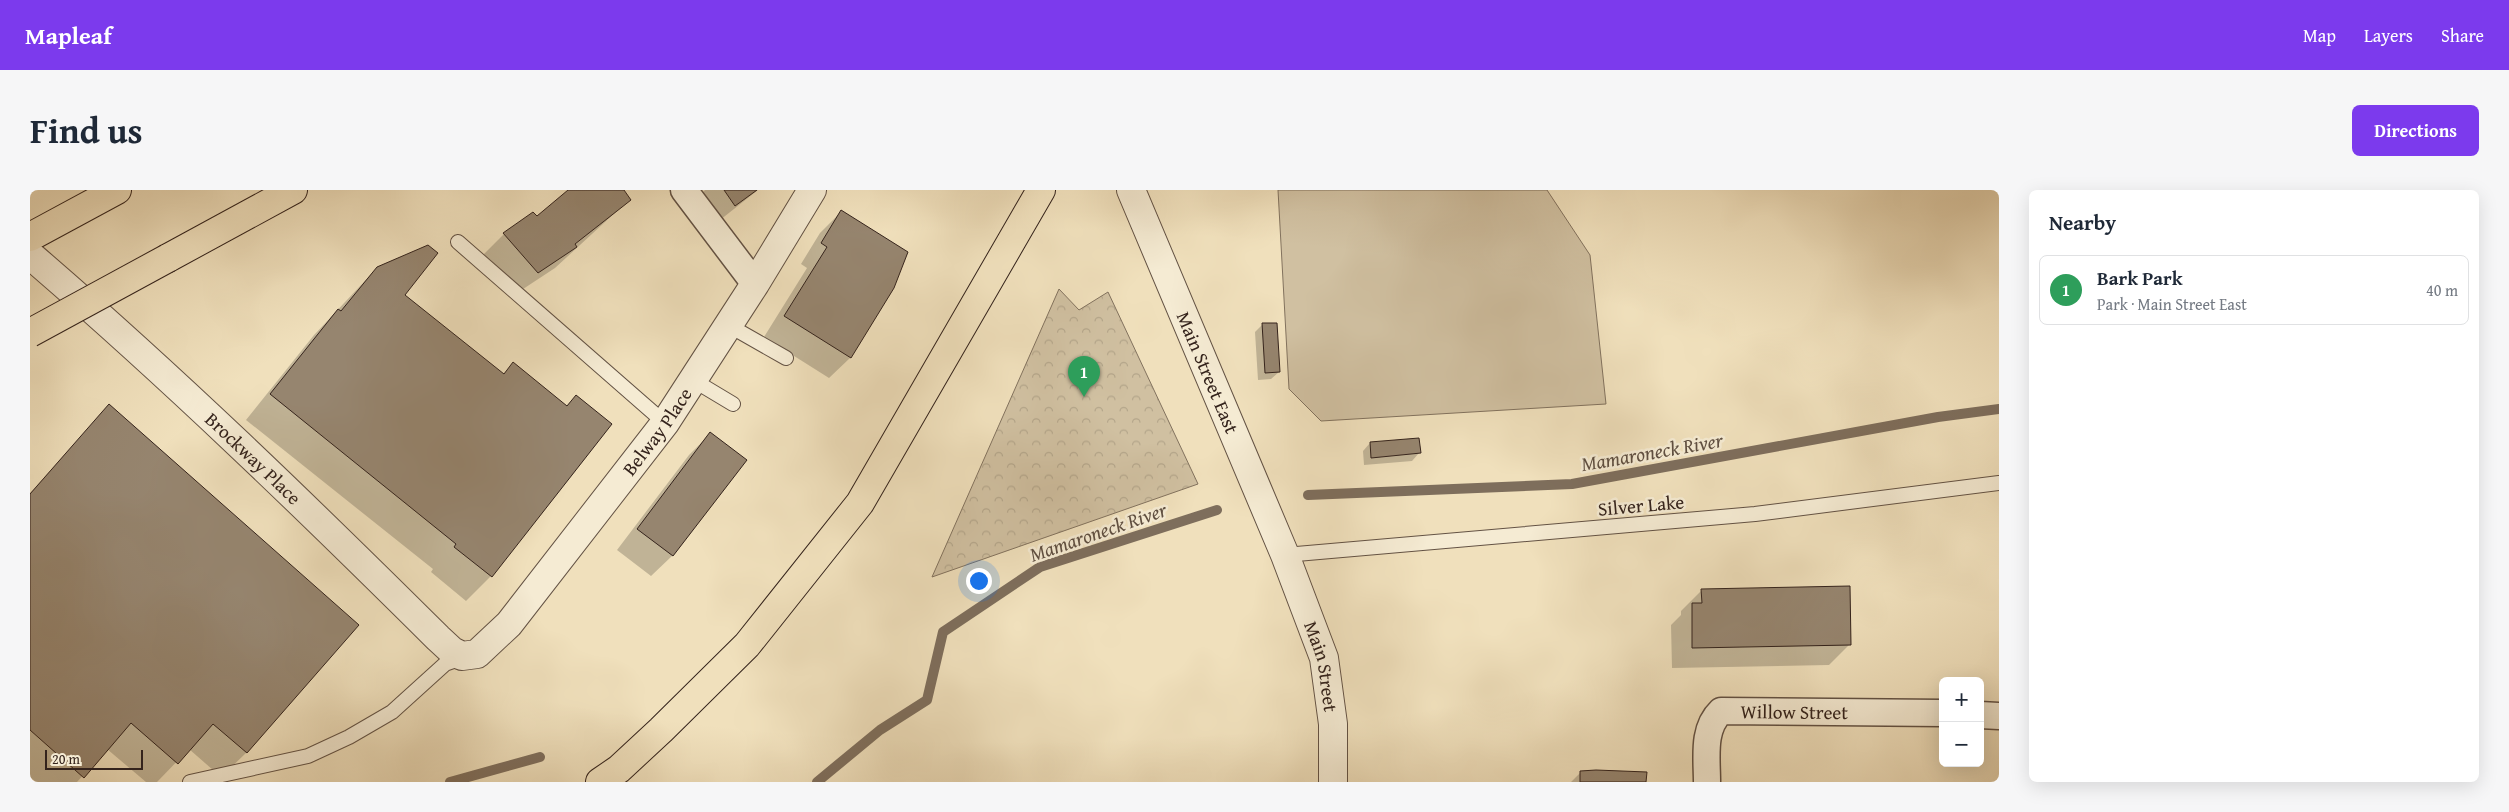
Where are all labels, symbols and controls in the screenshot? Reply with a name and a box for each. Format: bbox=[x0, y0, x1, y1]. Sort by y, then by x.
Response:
text: Mapleaf bbox=[25, 18, 112, 53]
text: Map bbox=[2303, 22, 2336, 49]
text: Layers bbox=[2364, 22, 2413, 49]
text: Share bbox=[2441, 22, 2484, 49]
text: Find us bbox=[30, 105, 143, 156]
button: Directions bbox=[2352, 105, 2479, 156]
text: Nearby bbox=[2049, 207, 2116, 238]
text: Bark Park bbox=[2097, 264, 2183, 292]
text: 1 bbox=[2062, 278, 2070, 302]
text: 40 m bbox=[2426, 278, 2458, 302]
text: Park · Main Street East bbox=[2097, 292, 2247, 316]
street label: Main Street East bbox=[1170, 307, 1246, 438]
pin: 1 bbox=[1068, 356, 1100, 397]
street label: Belway Place bbox=[615, 382, 699, 481]
street label: Brockway Place bbox=[199, 405, 308, 511]
water label: Mamaroneck River bbox=[1579, 425, 1726, 478]
street label: Silver Lake bbox=[1597, 487, 1685, 523]
water label: Mamaroneck River bbox=[1025, 494, 1171, 569]
your location bbox=[966, 568, 992, 594]
street label: Main Street bbox=[1297, 617, 1345, 714]
map controls bbox=[1939, 677, 1984, 767]
button: + bbox=[1939, 677, 1984, 722]
street label: Willow Street bbox=[1740, 697, 1848, 726]
button: − bbox=[1939, 722, 1984, 767]
scale bar bbox=[45, 747, 142, 770]
text: 20 m bbox=[52, 749, 80, 769]

